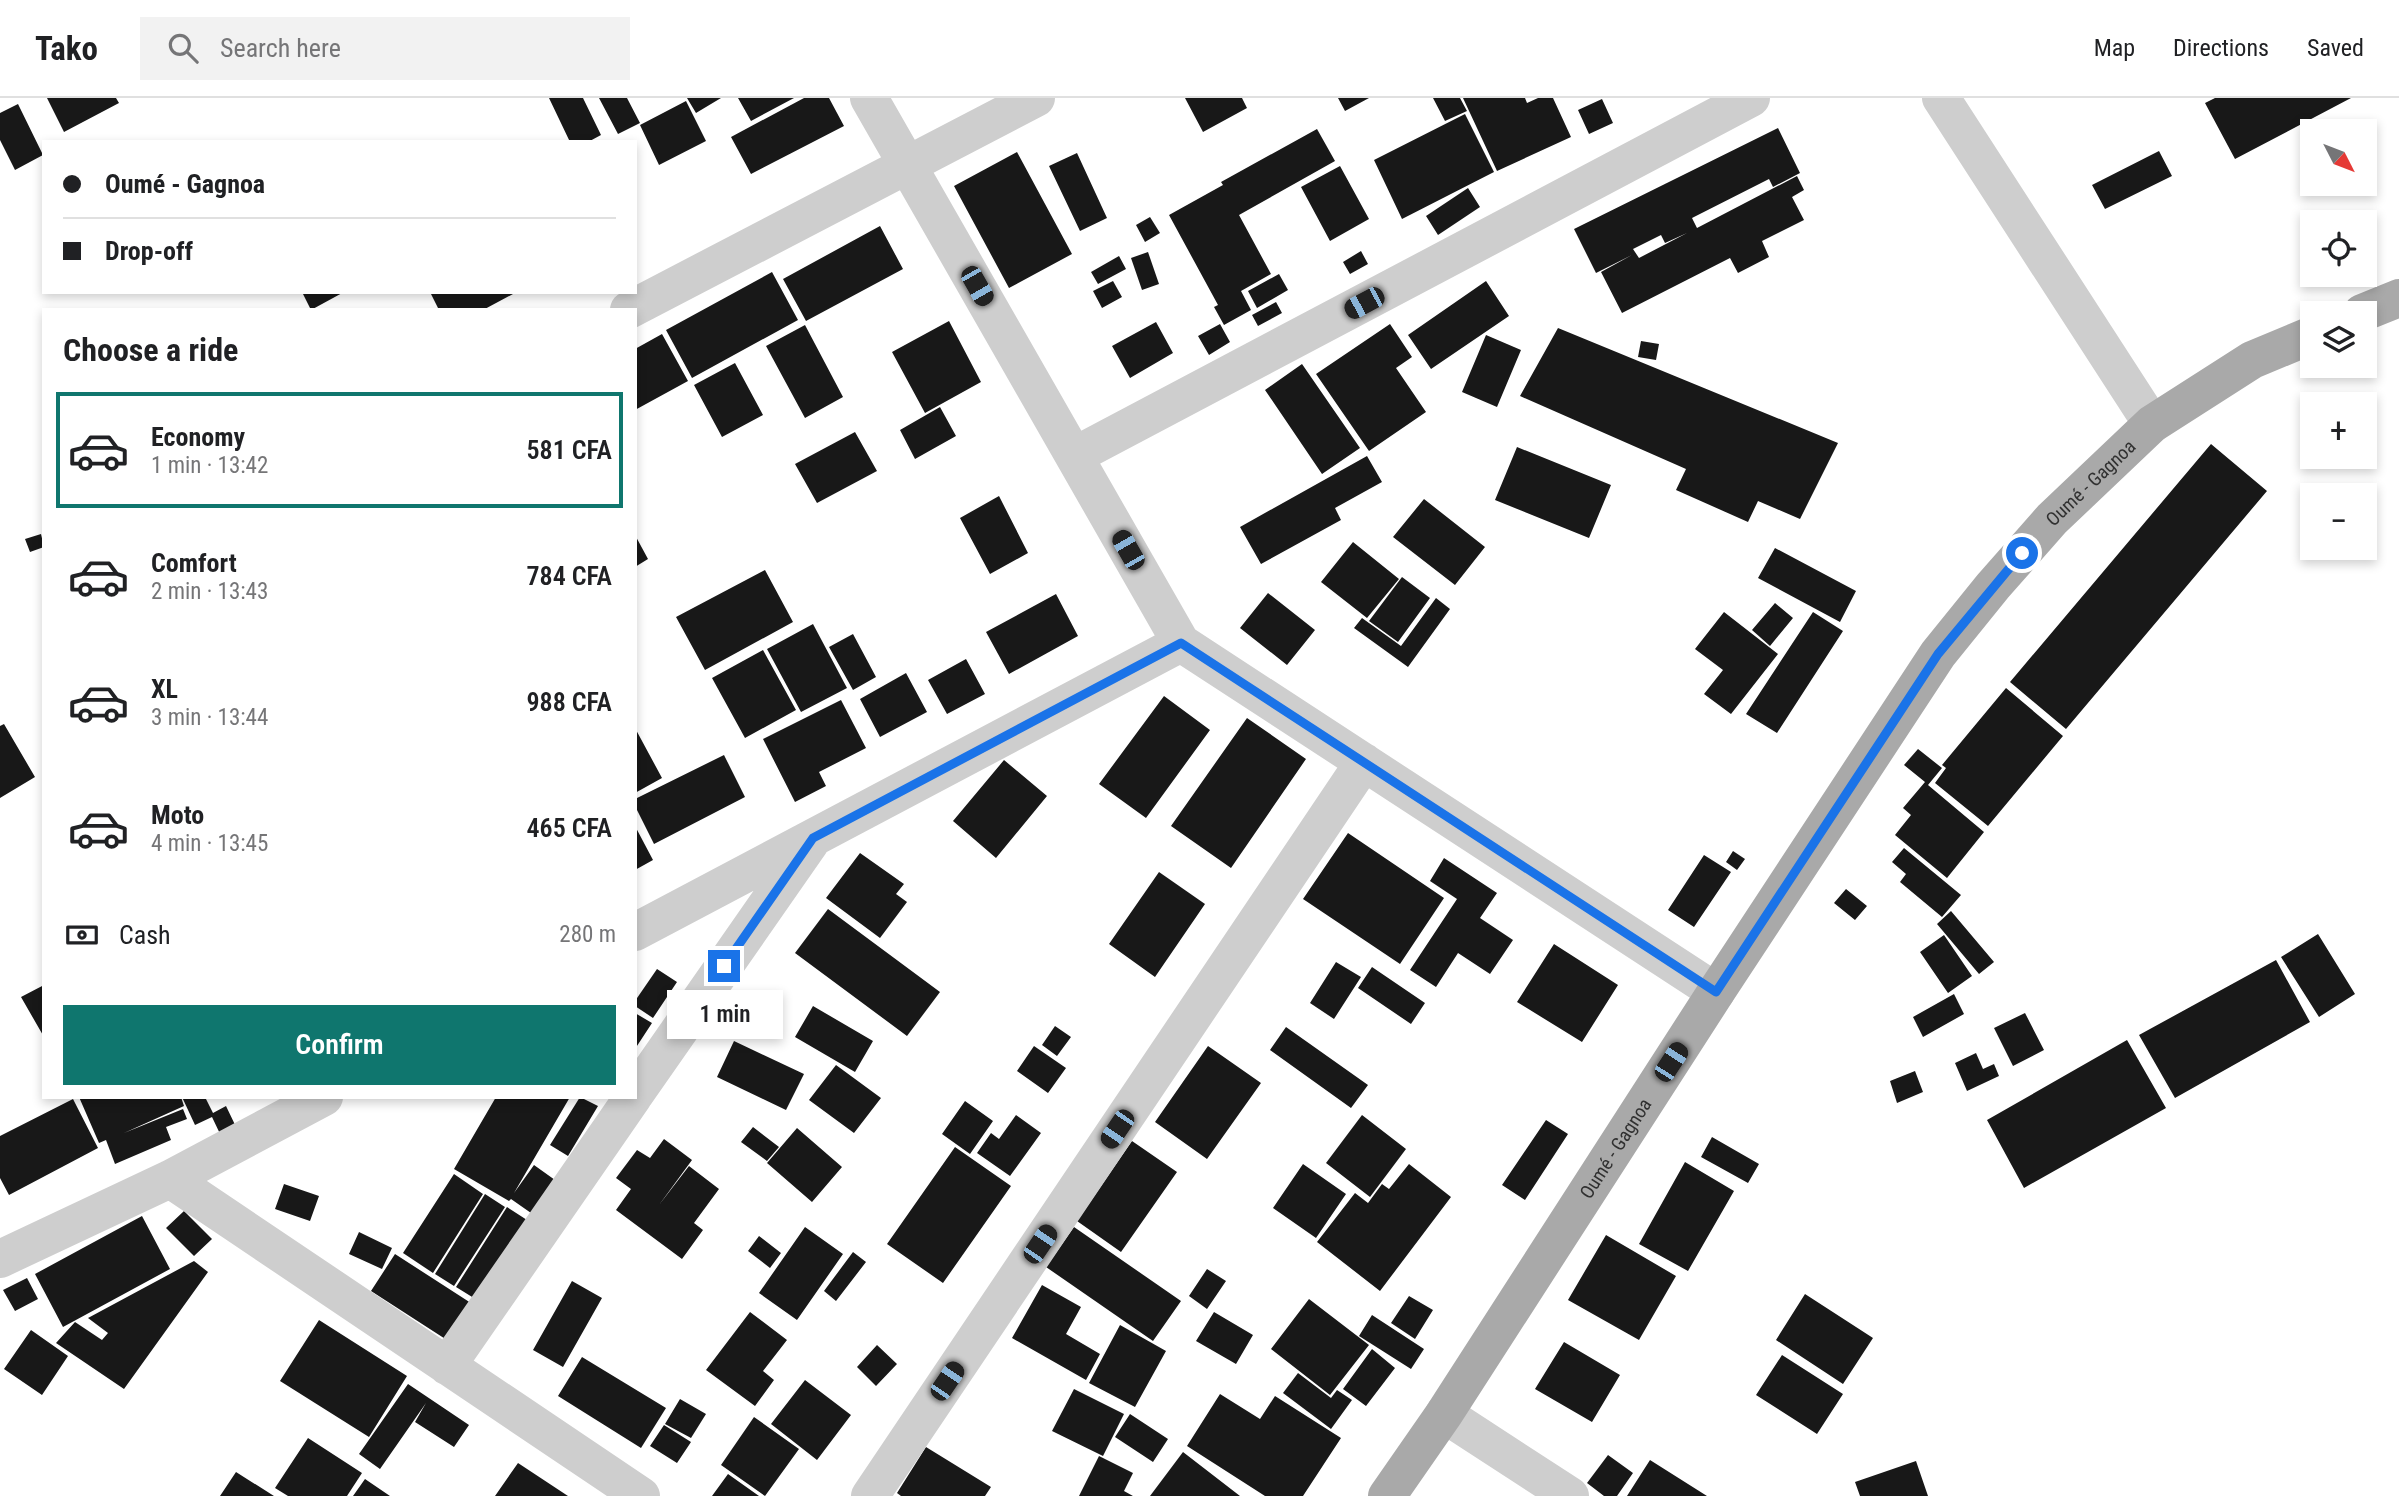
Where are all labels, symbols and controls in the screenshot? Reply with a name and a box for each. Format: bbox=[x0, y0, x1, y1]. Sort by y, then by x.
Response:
search box bbox=[140, 17, 630, 80]
text: Tako bbox=[35, 29, 98, 68]
icon: search bbox=[164, 29, 202, 67]
text: Search here bbox=[220, 33, 341, 63]
text: Map bbox=[2094, 34, 2135, 62]
text: Directions bbox=[2173, 34, 2269, 62]
text: Saved bbox=[2307, 34, 2364, 62]
north arrow bbox=[2300, 119, 2376, 196]
map controls bbox=[2300, 119, 2377, 560]
text: Oumé - Gagnoa bbox=[105, 169, 265, 199]
button: locate bbox=[2300, 210, 2377, 287]
text: Drop-off bbox=[105, 236, 193, 266]
car bbox=[958, 263, 997, 309]
car bbox=[1341, 284, 1388, 322]
button: layers bbox=[2300, 301, 2377, 378]
text: Choose a ride bbox=[63, 331, 238, 369]
button: + bbox=[2300, 392, 2377, 469]
icon: car bbox=[67, 419, 130, 482]
text: Economy bbox=[151, 422, 245, 452]
text: 581 CFA bbox=[527, 435, 612, 465]
street label: Oumé - Gagnoa bbox=[2041, 435, 2140, 530]
text: 1 min · 13:42 bbox=[151, 452, 268, 479]
button: − bbox=[2300, 483, 2377, 560]
car bbox=[1109, 527, 1148, 573]
route start bbox=[2006, 537, 2038, 569]
icon: car bbox=[67, 545, 130, 608]
text: Comfort bbox=[151, 548, 237, 578]
text: 784 CFA bbox=[527, 561, 612, 591]
text: 2 min · 13:43 bbox=[151, 578, 268, 605]
icon: car bbox=[67, 671, 130, 734]
text: XL bbox=[151, 674, 178, 704]
text: 988 CFA bbox=[527, 687, 612, 717]
text: 3 min · 13:44 bbox=[151, 704, 268, 731]
icon: car bbox=[67, 797, 130, 860]
text: Moto bbox=[151, 800, 204, 830]
text: 465 CFA bbox=[527, 813, 612, 843]
text: 4 min · 13:45 bbox=[151, 830, 268, 857]
icon: cash bbox=[63, 916, 101, 954]
text: Cash bbox=[119, 920, 171, 950]
text: 280 m bbox=[559, 921, 616, 948]
route end bbox=[708, 950, 740, 982]
callout: 1 min bbox=[666, 990, 782, 1040]
text: 1 min bbox=[700, 1001, 750, 1028]
button: Confirm bbox=[63, 1005, 616, 1085]
car bbox=[1651, 1039, 1692, 1085]
street label: Oumé - Gagnoa bbox=[1574, 1094, 1656, 1203]
car bbox=[1097, 1106, 1138, 1152]
car bbox=[1020, 1221, 1061, 1267]
car bbox=[927, 1358, 968, 1404]

